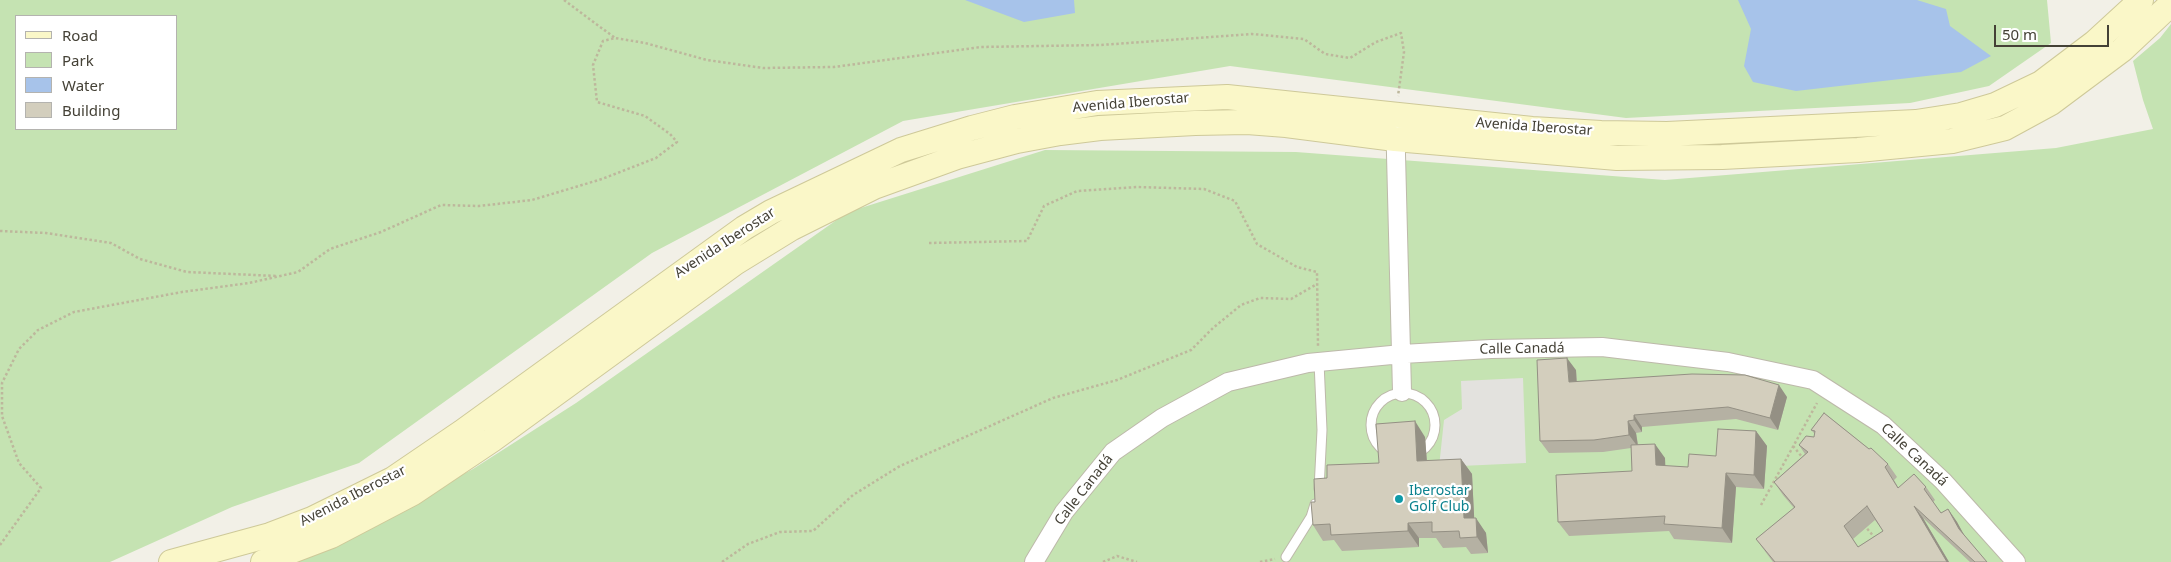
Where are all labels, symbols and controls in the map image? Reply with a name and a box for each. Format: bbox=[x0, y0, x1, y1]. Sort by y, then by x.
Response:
legend bbox=[15, 15, 178, 130]
scale bar bbox=[1996, 15, 2111, 47]
text: 50 m bbox=[2002, 24, 2037, 44]
text: Road bbox=[62, 25, 98, 45]
text: Park bbox=[62, 50, 94, 70]
text: Water bbox=[62, 75, 104, 95]
street label: Avenida Iberostar bbox=[1072, 90, 1190, 116]
text: Building bbox=[62, 100, 120, 120]
street label: Avenida Iberostar bbox=[1475, 115, 1593, 139]
street label: Avenida Iberostar bbox=[671, 204, 779, 282]
street label: Calle Canadá bbox=[1479, 340, 1565, 358]
street label: Calle Canadá bbox=[1877, 420, 1951, 490]
street label: Calle Canadá bbox=[1051, 451, 1117, 529]
street label: Avenida Iberostar bbox=[297, 462, 409, 530]
place label: Iberostar Golf Club bbox=[1409, 483, 1470, 516]
marker: Iberostar Golf Club bbox=[1393, 493, 1405, 505]

